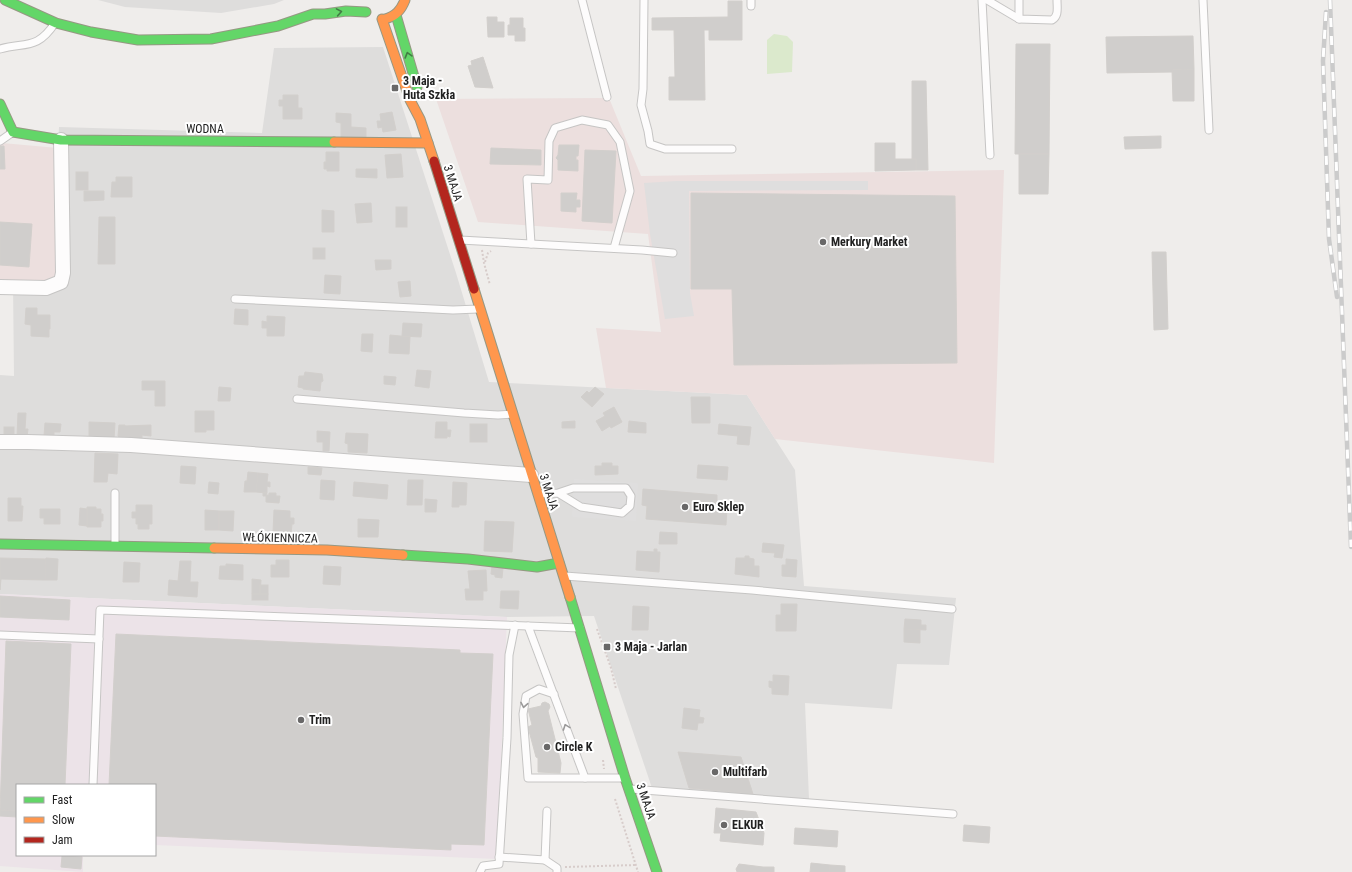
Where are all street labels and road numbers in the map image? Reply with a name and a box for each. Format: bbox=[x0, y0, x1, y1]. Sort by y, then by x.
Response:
street label: WODNA bbox=[186, 122, 224, 136]
street label: 3 MAJA bbox=[441, 163, 465, 203]
street label: 3 MAJA bbox=[537, 472, 561, 512]
street label: WŁÓKIENNICZA bbox=[242, 529, 318, 546]
street label: 3 MAJA bbox=[633, 781, 659, 821]

